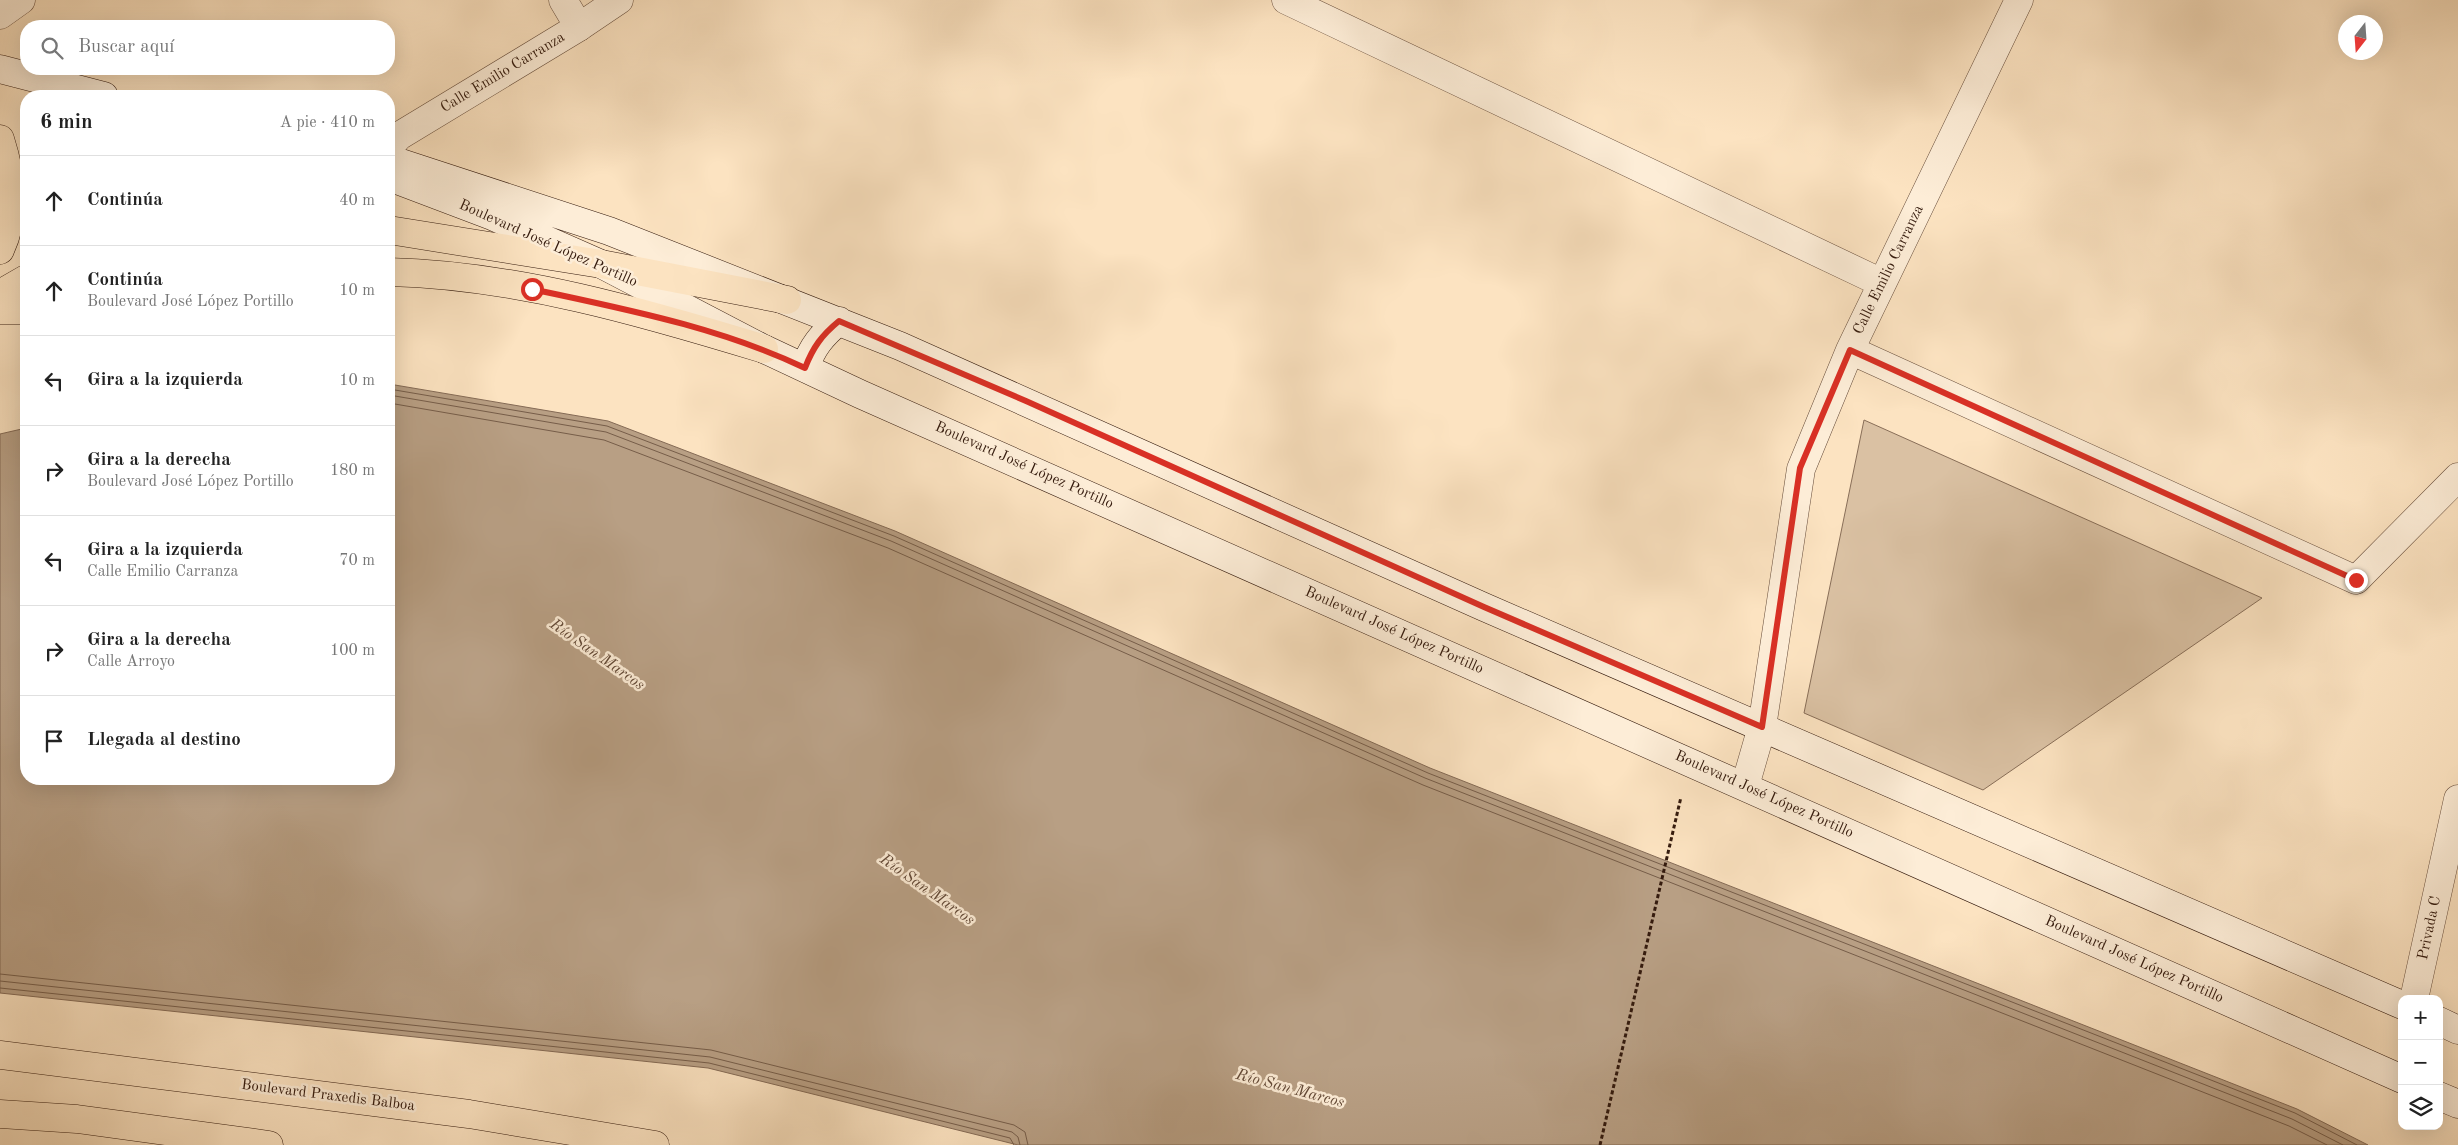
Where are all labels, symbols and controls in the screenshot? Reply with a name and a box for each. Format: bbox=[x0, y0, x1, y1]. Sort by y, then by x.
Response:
north arrow bbox=[2338, 15, 2383, 60]
search box bbox=[20, 20, 395, 75]
street label: Calle Emilio Carranza bbox=[438, 30, 568, 116]
icon: search bbox=[38, 34, 66, 62]
text: Buscar aquí bbox=[78, 38, 174, 57]
text: 6 min bbox=[40, 112, 93, 133]
text: A pie · 410 m bbox=[280, 115, 375, 131]
icon: ahead bbox=[40, 187, 68, 215]
text: Continúa bbox=[87, 191, 163, 210]
text: 40 m bbox=[339, 193, 375, 209]
street label: Boulevard José López Portillo bbox=[456, 198, 640, 290]
street label: Calle Emilio Carranza bbox=[1851, 202, 1927, 337]
text: Continúa bbox=[87, 271, 163, 290]
icon: ahead bbox=[40, 277, 68, 305]
route start bbox=[521, 278, 544, 301]
text: 10 m bbox=[339, 283, 375, 299]
text: Boulevard José López Portillo bbox=[87, 294, 294, 310]
icon: left bbox=[40, 367, 68, 395]
text: Gira a la izquierda bbox=[87, 371, 243, 390]
text: 10 m bbox=[339, 373, 375, 389]
street label: Boulevard José López Portillo bbox=[932, 420, 1116, 512]
text: Gira a la derecha bbox=[87, 451, 231, 470]
icon: right bbox=[40, 457, 68, 485]
text: 180 m bbox=[330, 463, 375, 479]
text: Boulevard José López Portillo bbox=[87, 474, 294, 490]
text: Gira a la izquierda bbox=[87, 541, 243, 560]
icon: left bbox=[40, 547, 68, 575]
text: 70 m bbox=[339, 553, 375, 569]
text: Calle Emilio Carranza bbox=[87, 564, 238, 580]
route end bbox=[2345, 569, 2368, 592]
street label: Boulevard José López Portillo bbox=[1302, 585, 1486, 677]
water label: Río San Marcos bbox=[546, 616, 647, 694]
text: Gira a la derecha bbox=[87, 631, 231, 650]
icon: right bbox=[40, 637, 68, 665]
text: 100 m bbox=[330, 643, 375, 659]
text: Calle Arroyo bbox=[87, 654, 175, 670]
icon: arrive bbox=[40, 727, 68, 755]
text: Llegada al destino bbox=[87, 731, 241, 750]
street label: Boulevard José López Portillo bbox=[1672, 749, 1856, 841]
water label: Río San Marcos bbox=[876, 851, 977, 929]
street label: Privada C bbox=[2416, 895, 2444, 961]
street label: Boulevard José López Portillo bbox=[2042, 914, 2226, 1006]
map controls bbox=[2398, 995, 2443, 1130]
button: + bbox=[2398, 995, 2443, 1040]
button: − bbox=[2398, 1040, 2443, 1085]
water label: Río San Marcos bbox=[1233, 1067, 1346, 1111]
street label: Boulevard Praxedis Balboa bbox=[240, 1078, 416, 1114]
button: layers bbox=[2398, 1085, 2443, 1130]

